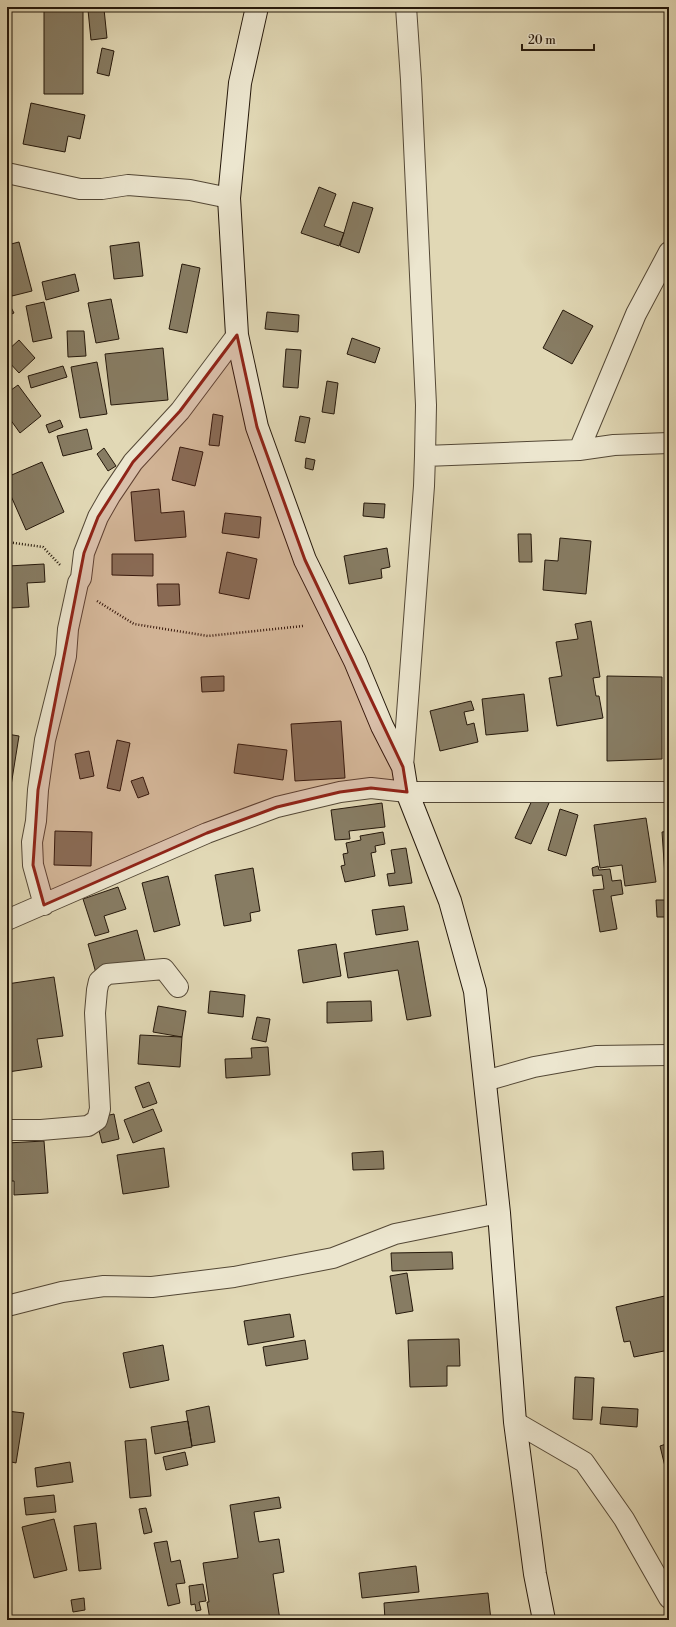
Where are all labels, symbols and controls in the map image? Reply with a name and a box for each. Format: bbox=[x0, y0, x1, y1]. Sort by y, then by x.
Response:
scale bar bbox=[522, 26, 594, 52]
text: 20 m bbox=[528, 33, 556, 48]

